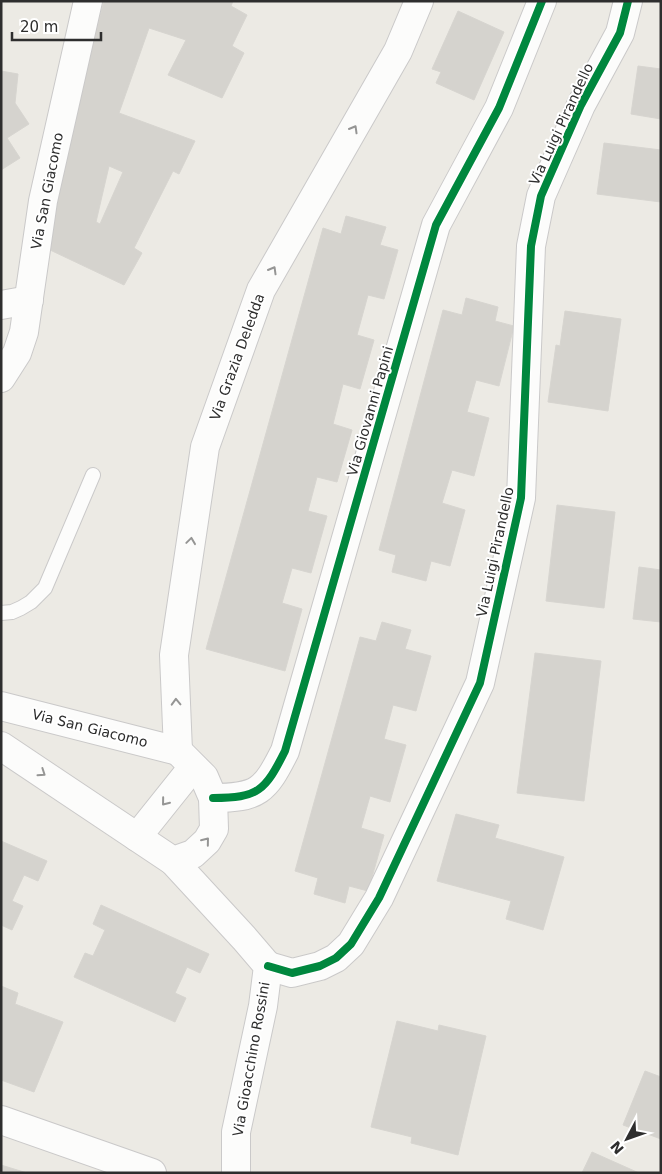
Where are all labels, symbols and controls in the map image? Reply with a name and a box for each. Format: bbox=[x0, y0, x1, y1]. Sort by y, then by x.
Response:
scale bar bbox=[12, 10, 101, 42]
text: 20 m bbox=[20, 18, 58, 36]
street label: Via Luigi Pirandello bbox=[526, 60, 596, 188]
one-way arrow bbox=[348, 125, 358, 134]
street label: Via San Giacomo bbox=[28, 131, 66, 251]
one-way arrow bbox=[266, 266, 276, 275]
street label: Via Grazia Deledda bbox=[207, 291, 267, 423]
street label: Via Giovanni Papini bbox=[344, 344, 396, 478]
street label: Via Luigi Pirandello bbox=[473, 485, 517, 619]
one-way arrow bbox=[185, 536, 196, 544]
one-way arrow bbox=[171, 698, 182, 706]
street label: Via San Giacomo bbox=[30, 706, 150, 750]
one-way arrow bbox=[36, 767, 45, 776]
one-way arrow bbox=[163, 796, 171, 805]
one-way arrow bbox=[201, 837, 210, 846]
street label: Via Gioacchino Rossini bbox=[229, 980, 273, 1138]
north arrow bbox=[602, 1114, 652, 1164]
text: N bbox=[607, 1138, 627, 1157]

